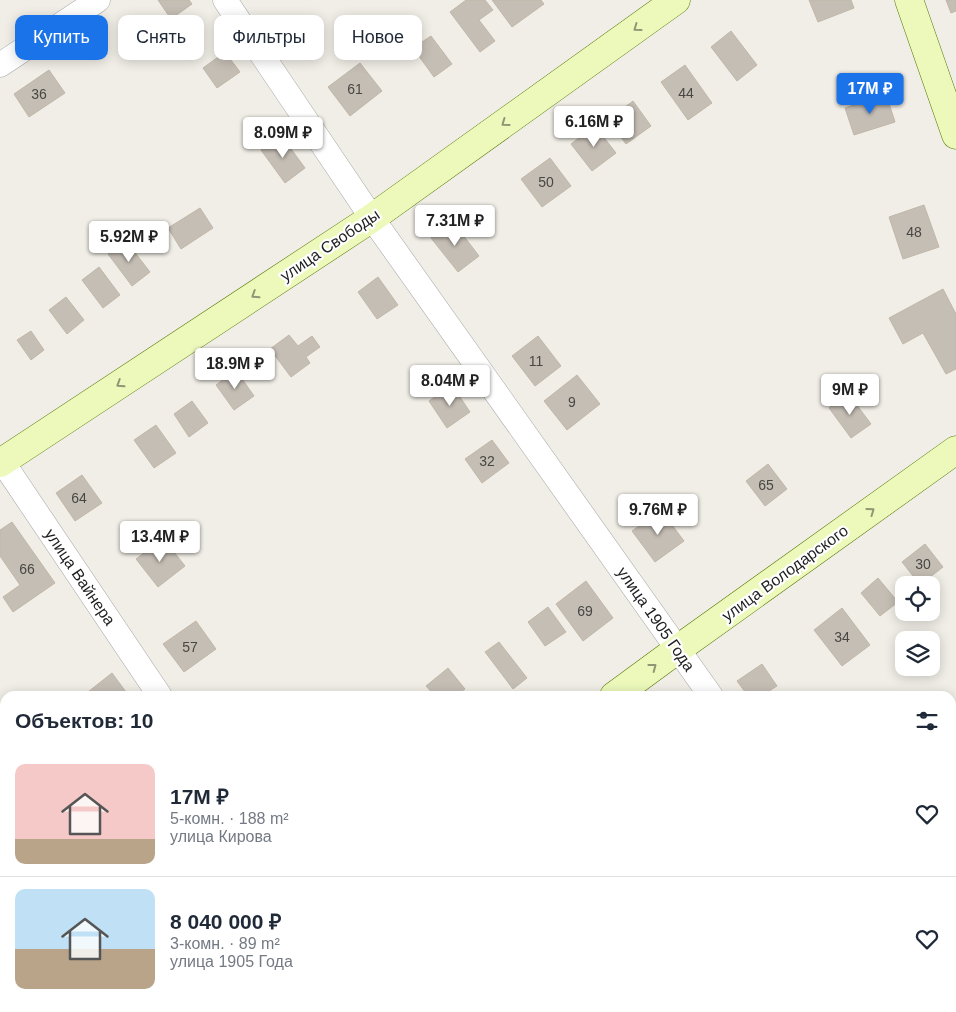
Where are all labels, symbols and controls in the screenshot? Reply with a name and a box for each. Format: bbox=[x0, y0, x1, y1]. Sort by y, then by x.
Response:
chip: Купить bbox=[15, 15, 108, 60]
chip: Снять bbox=[118, 15, 204, 60]
chip: Фильтры bbox=[214, 15, 324, 60]
chip: Новое bbox=[334, 15, 422, 60]
one-way arrow bbox=[633, 22, 642, 31]
pin: 17M ₽ bbox=[835, 72, 905, 115]
text: 17M ₽ bbox=[848, 80, 892, 97]
house number: 61 bbox=[347, 81, 363, 97]
house number: 44 bbox=[678, 85, 694, 101]
house number: 36 bbox=[31, 86, 47, 102]
pin: 6.16M ₽ bbox=[548, 106, 640, 148]
text: 6.16M ₽ bbox=[565, 113, 623, 130]
pin: 8.09M ₽ bbox=[237, 116, 329, 159]
one-way arrow bbox=[501, 117, 510, 126]
text: 8.09M ₽ bbox=[254, 124, 312, 141]
house number: 50 bbox=[538, 174, 554, 190]
pin: 7.31M ₽ bbox=[409, 204, 501, 247]
street label: улица Свободы bbox=[277, 206, 383, 284]
text: 7.31M ₽ bbox=[426, 212, 484, 229]
pin: 5.92M ₽ bbox=[83, 220, 175, 263]
house number: 48 bbox=[906, 224, 922, 240]
text: 5.92M ₽ bbox=[100, 228, 158, 245]
one-way arrow bbox=[252, 288, 261, 298]
pin: 18.9M ₽ bbox=[189, 348, 281, 390]
house number: 11 bbox=[529, 353, 543, 369]
text: 18.9M ₽ bbox=[206, 355, 264, 372]
pin: 8.04M ₽ bbox=[404, 364, 496, 407]
text: 8.04M ₽ bbox=[421, 372, 479, 389]
pin: 9M ₽ bbox=[820, 374, 880, 416]
one-way arrow bbox=[116, 378, 125, 387]
text: 9M ₽ bbox=[832, 381, 868, 398]
house number: 9 bbox=[568, 394, 576, 410]
house number: 32 bbox=[479, 453, 495, 469]
house number: 65 bbox=[758, 477, 774, 493]
house number: 64 bbox=[71, 490, 87, 506]
pin: 9.76M ₽ bbox=[612, 494, 704, 536]
text: 9.76M ₽ bbox=[629, 501, 687, 518]
one-way arrow bbox=[865, 508, 875, 517]
pin: 13.4M ₽ bbox=[114, 520, 206, 563]
street label: улица Володарского bbox=[719, 522, 851, 624]
street label: улица Вайнера bbox=[42, 526, 119, 628]
text: 13.4M ₽ bbox=[131, 528, 189, 545]
house number: 30 bbox=[915, 556, 931, 572]
house number: 66 bbox=[19, 561, 35, 577]
street label: улица 1905 Года bbox=[614, 564, 698, 674]
map controls bbox=[895, 576, 940, 676]
button: locate bbox=[895, 576, 940, 621]
house number: 69 bbox=[577, 603, 593, 619]
house number: 34 bbox=[834, 629, 850, 645]
button: layers bbox=[895, 631, 940, 676]
house number: 57 bbox=[182, 639, 198, 655]
one-way arrow bbox=[647, 664, 657, 673]
icon: filters bbox=[913, 707, 941, 735]
text: Объектов: 10 bbox=[15, 709, 153, 732]
icon: home bbox=[55, 784, 115, 844]
text: 17M ₽ bbox=[170, 785, 229, 808]
icon: heart bbox=[913, 800, 941, 828]
text: 5-комн. · 188 m² bbox=[170, 810, 289, 827]
text: улица Кирова bbox=[170, 828, 272, 845]
icon: home bbox=[55, 909, 115, 969]
text: 8 040 000 ₽ bbox=[170, 910, 281, 933]
icon: heart bbox=[913, 925, 941, 953]
text: 3-комн. · 89 m² bbox=[170, 935, 280, 952]
text: улица 1905 Года bbox=[170, 953, 293, 970]

